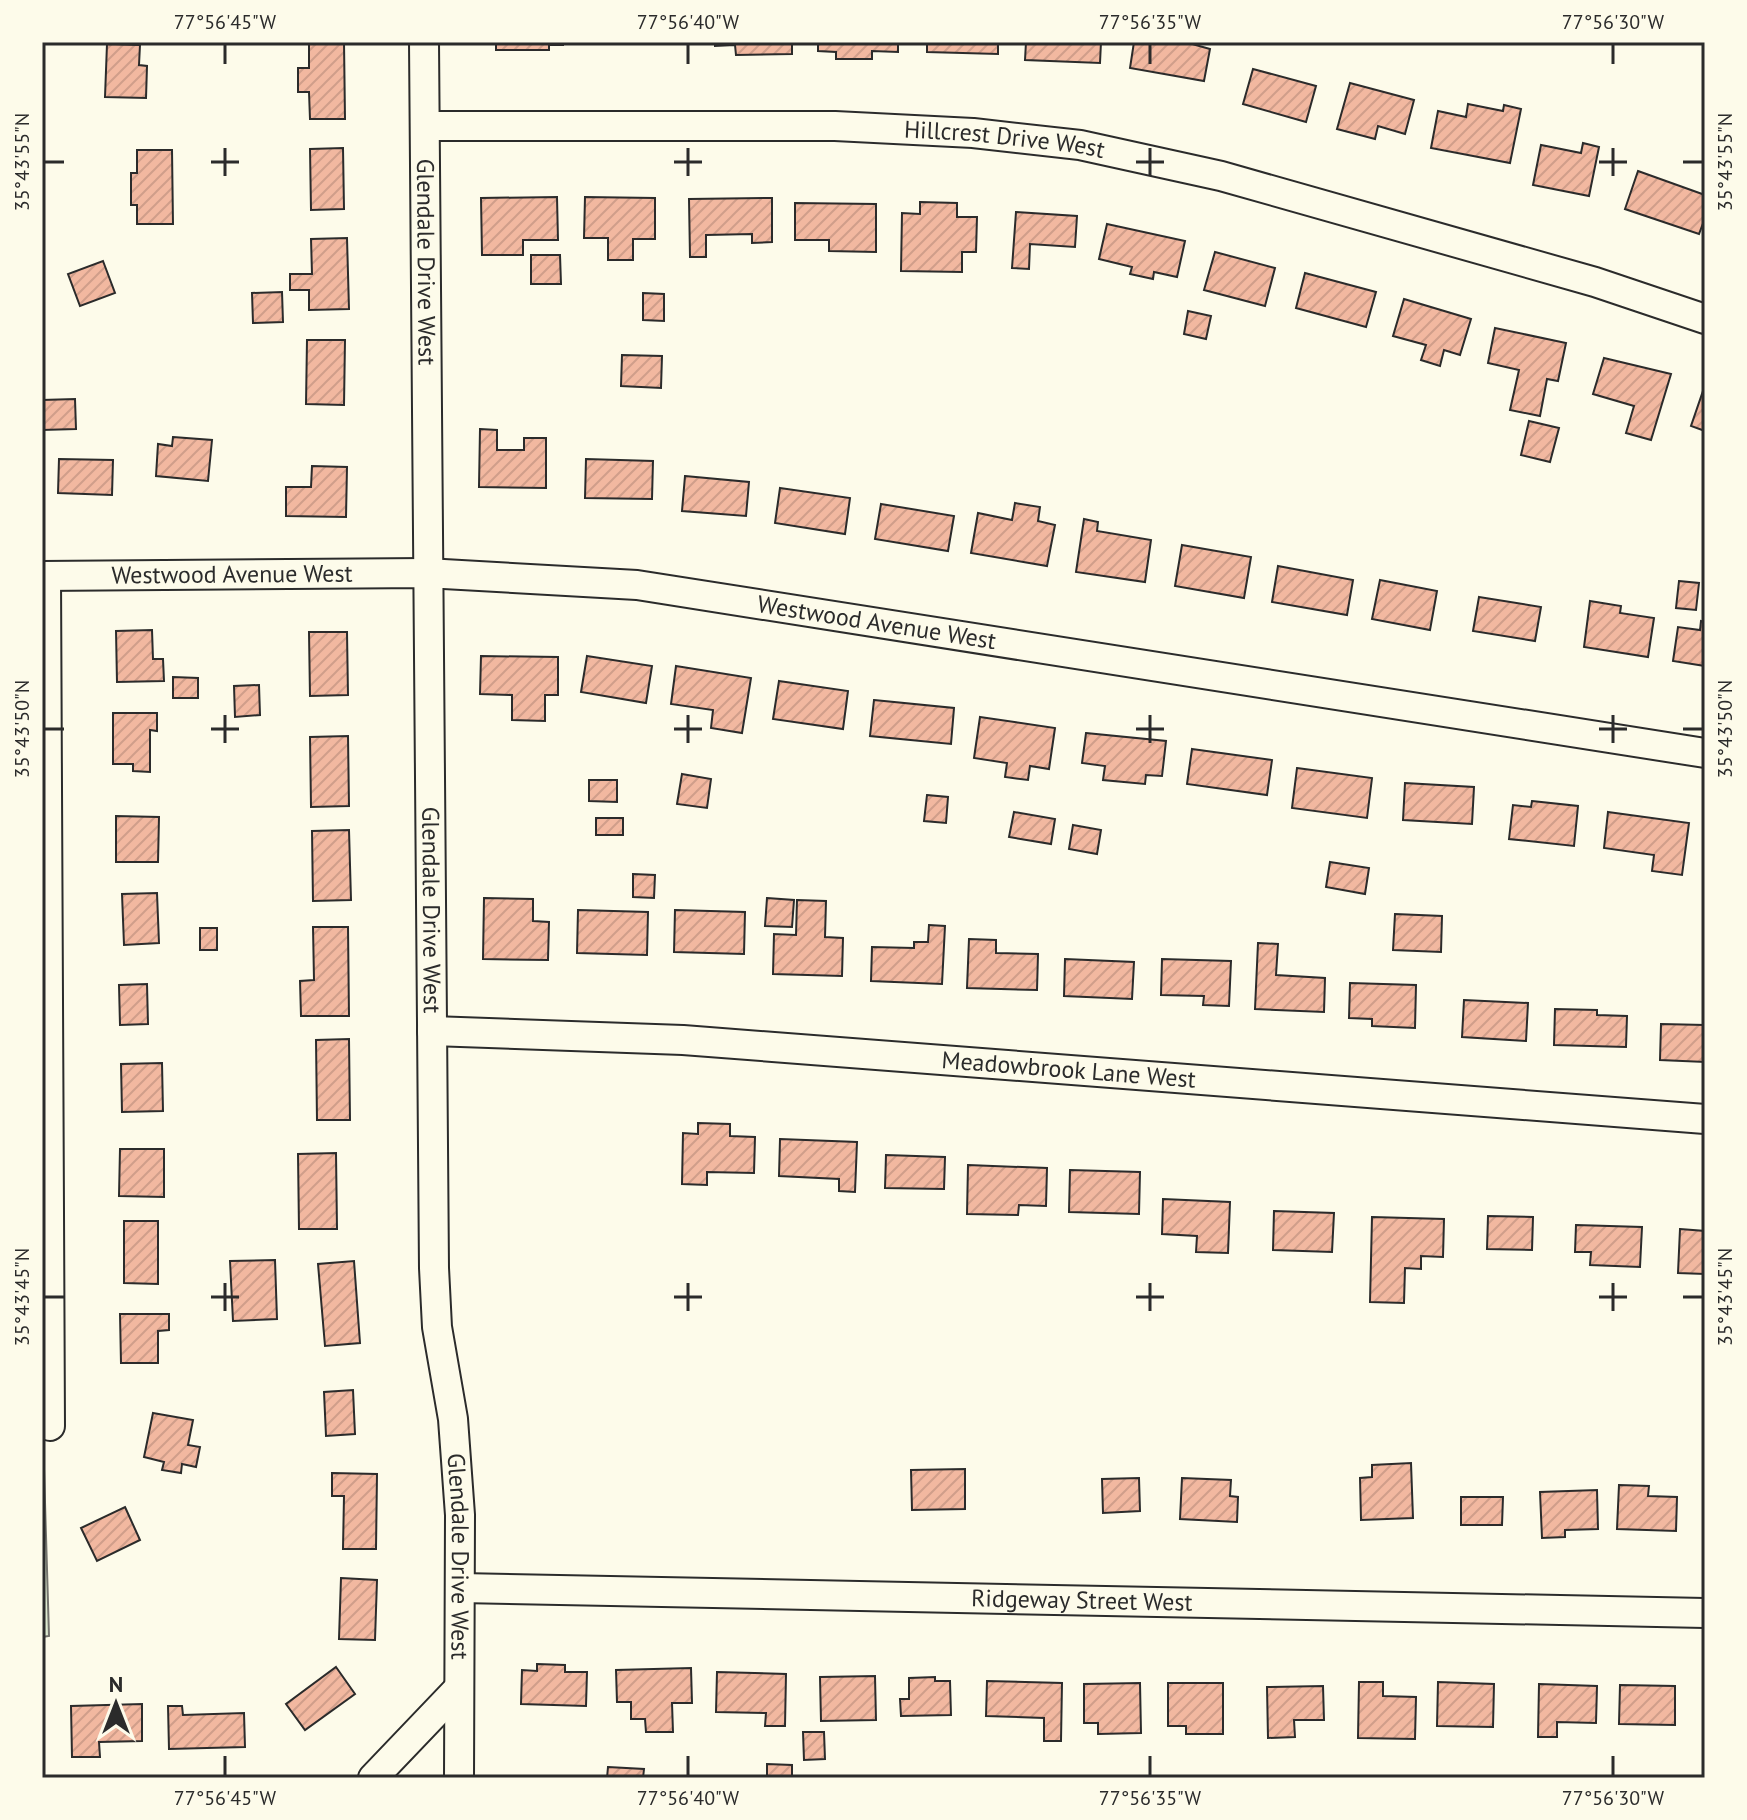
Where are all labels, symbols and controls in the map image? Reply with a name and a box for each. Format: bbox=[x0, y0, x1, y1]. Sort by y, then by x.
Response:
text: 77°56'45"W bbox=[174, 9, 277, 35]
text: 77°56'40"W bbox=[637, 9, 740, 35]
text: 77°56'35"W bbox=[1099, 9, 1202, 35]
text: 77°56'30"W bbox=[1562, 9, 1665, 35]
text: 35°43'55"N bbox=[9, 113, 35, 211]
text: 35°43'55"N bbox=[1712, 113, 1738, 211]
street label: Hillcrest Drive West bbox=[903, 114, 1108, 165]
street label: Glendale Drive West bbox=[410, 159, 443, 365]
street label: Westwood Avenue West bbox=[111, 558, 353, 590]
street label: Westwood Avenue West bbox=[755, 588, 998, 656]
text: 35°43'50"N bbox=[9, 680, 35, 778]
text: 35°43'50"N bbox=[1712, 680, 1738, 778]
street label: Glendale Drive West bbox=[415, 807, 448, 1013]
street label: Meadowbrook Lane West bbox=[940, 1044, 1197, 1095]
text: 35°43'45"N bbox=[9, 1248, 35, 1346]
text: 35°43'45"N bbox=[1712, 1248, 1738, 1346]
street label: Glendale Drive West bbox=[441, 1452, 476, 1660]
street label: Ridgeway Street West bbox=[971, 1582, 1193, 1618]
north arrow bbox=[76, 1664, 156, 1744]
text: N bbox=[109, 1670, 123, 1698]
text: 77°56'45"W bbox=[174, 1785, 277, 1811]
text: 77°56'40"W bbox=[637, 1785, 740, 1811]
text: 77°56'35"W bbox=[1099, 1785, 1202, 1811]
text: 77°56'30"W bbox=[1562, 1785, 1665, 1811]

